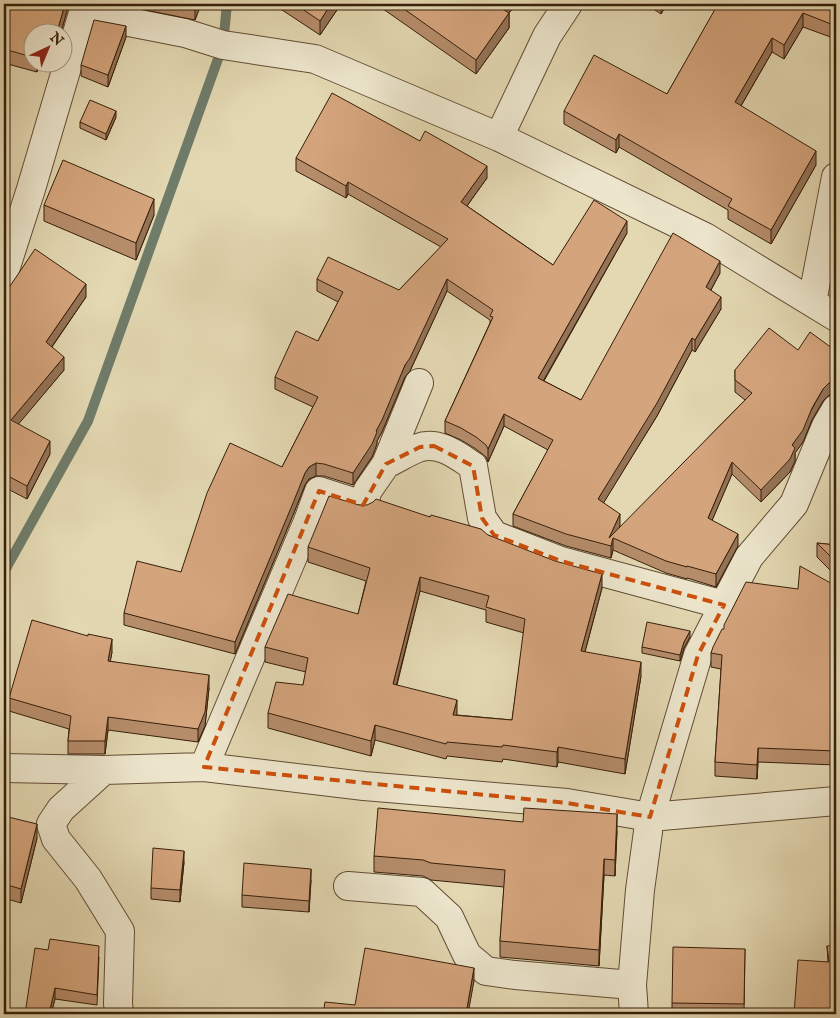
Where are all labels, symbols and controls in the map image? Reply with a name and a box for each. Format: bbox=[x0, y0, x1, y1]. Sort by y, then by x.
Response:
north arrow bbox=[22, 22, 72, 72]
text: N bbox=[45, 28, 67, 50]

